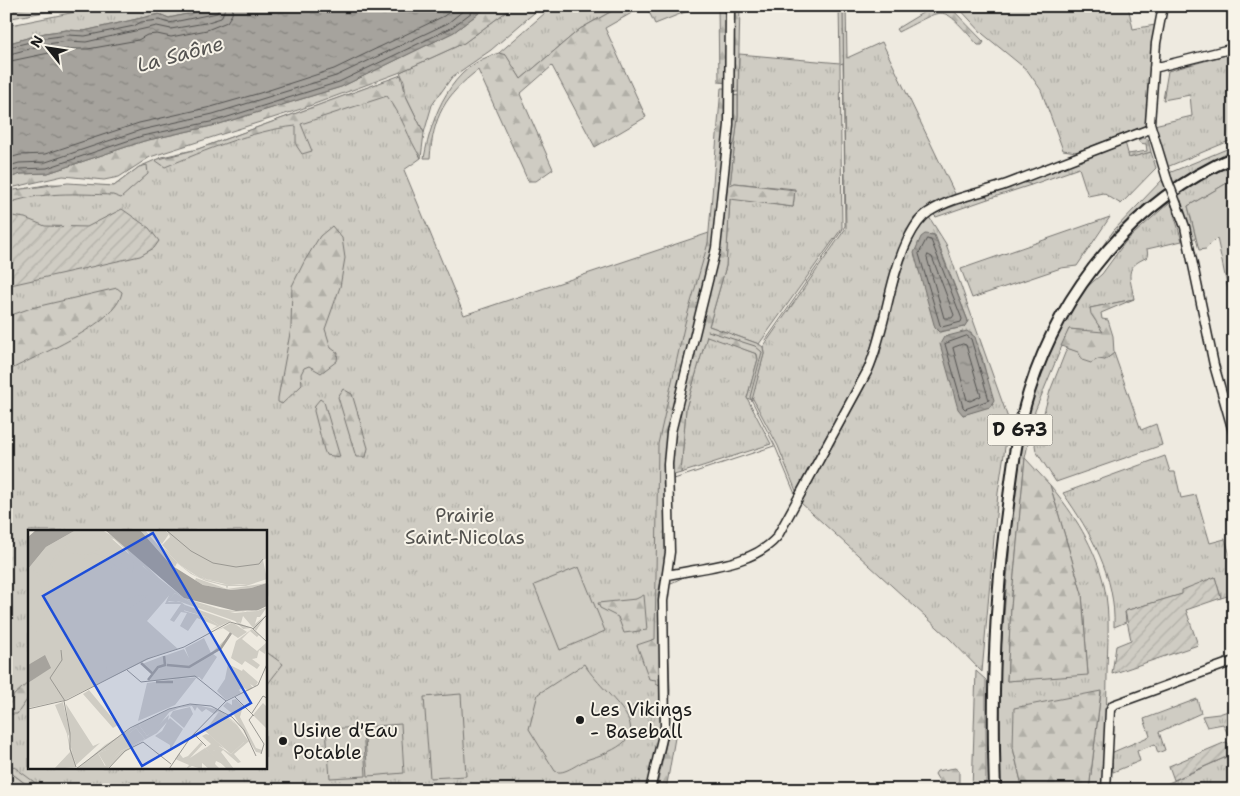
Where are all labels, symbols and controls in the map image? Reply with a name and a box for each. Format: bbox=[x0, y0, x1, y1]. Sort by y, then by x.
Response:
north arrow bbox=[22, 22, 72, 72]
water label: La Saône bbox=[134, 30, 226, 78]
text: N bbox=[26, 32, 47, 51]
road number: D 673 bbox=[988, 414, 1052, 446]
park label: Prairie Saint-Nicolas bbox=[405, 503, 525, 550]
inset map bbox=[28, 530, 266, 768]
place label: Les Vikings - Baseball bbox=[590, 697, 692, 744]
marker: Les Vikings - Baseball bbox=[574, 714, 586, 726]
place label: Usine d'Eau Potable bbox=[293, 718, 398, 765]
marker: Usine d'Eau Potable bbox=[277, 735, 289, 747]

